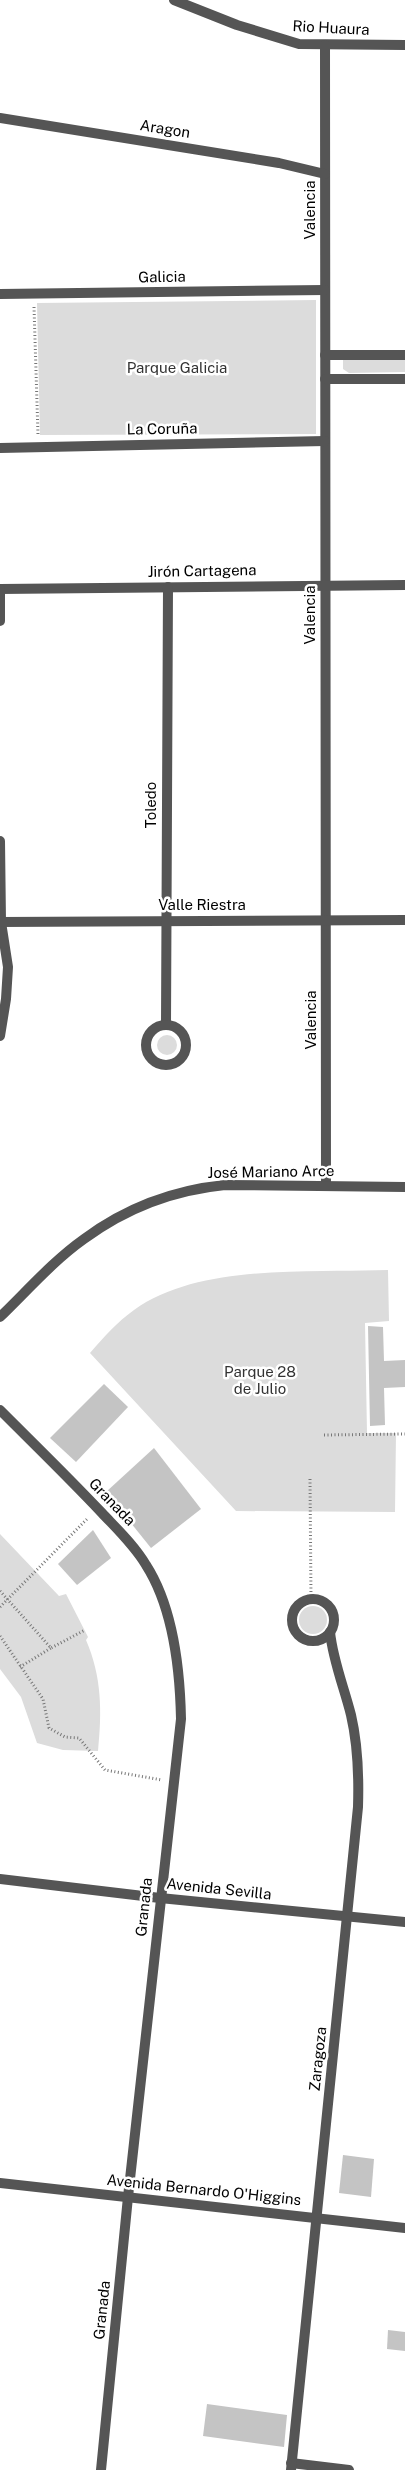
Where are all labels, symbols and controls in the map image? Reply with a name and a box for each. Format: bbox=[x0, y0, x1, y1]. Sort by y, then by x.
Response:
street label: Rio Huaura bbox=[292, 17, 370, 38]
street label: Aragon bbox=[139, 116, 191, 141]
street label: Valencia bbox=[301, 180, 318, 240]
street label: Galicia bbox=[138, 268, 186, 285]
park label: Parque Galicia bbox=[127, 359, 227, 376]
street label: La Coruña bbox=[126, 419, 198, 438]
street label: Jirón Cartagena bbox=[147, 561, 257, 580]
street label: Valencia bbox=[301, 585, 318, 645]
street label: Toledo bbox=[142, 782, 159, 828]
street label: Valle Riestra bbox=[158, 896, 246, 913]
street label: Valencia bbox=[302, 990, 319, 1050]
street label: José Mariano Arce bbox=[207, 1162, 335, 1181]
park label: Parque 28 de Julio bbox=[224, 1363, 296, 1397]
street label: Granada bbox=[86, 1475, 139, 1529]
street label: Avenida Sevilla bbox=[166, 1875, 273, 1902]
street label: Granada bbox=[132, 1877, 155, 1937]
street label: Zaragoza bbox=[306, 2026, 329, 2092]
street label: Avenida Bernardo O'Higgins bbox=[106, 2171, 302, 2208]
street label: Granada bbox=[90, 2280, 113, 2340]

